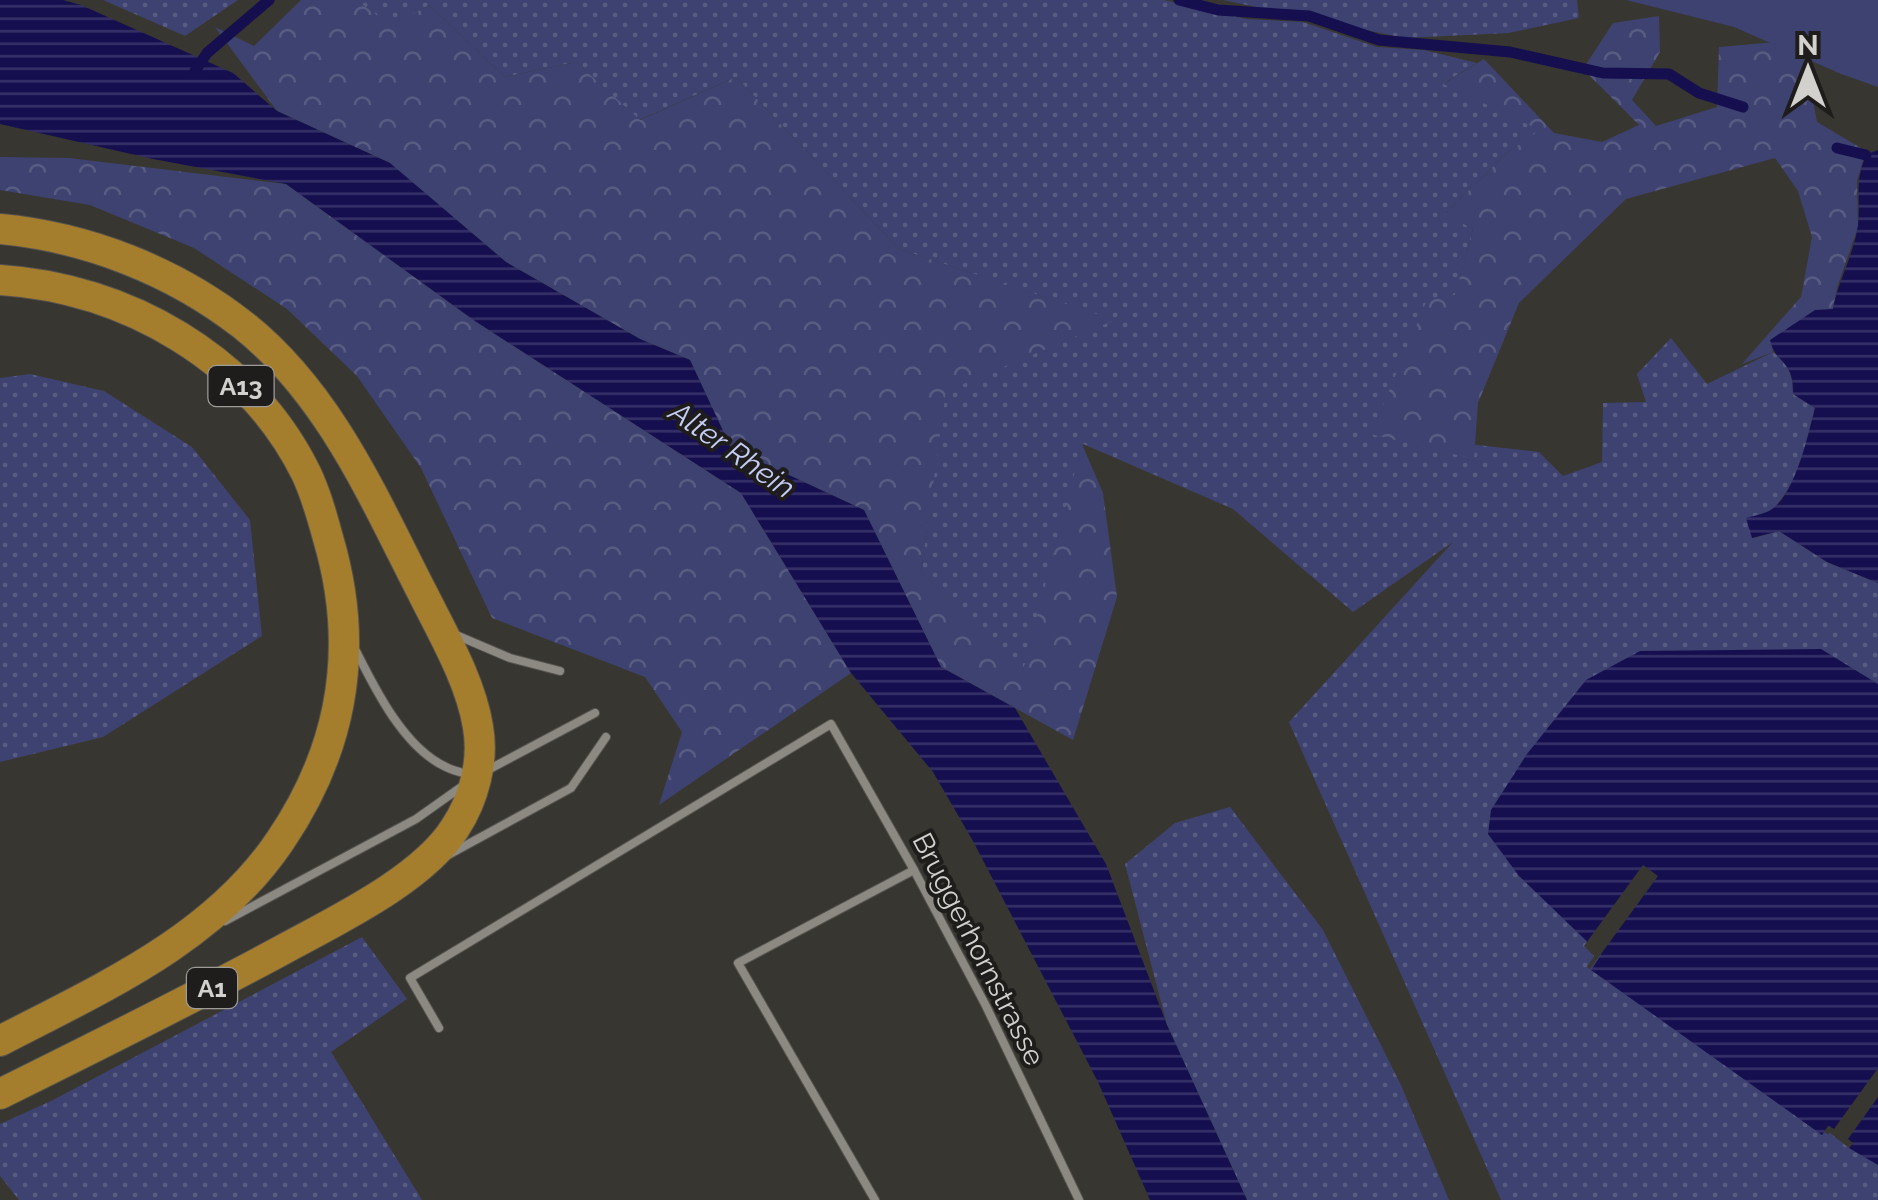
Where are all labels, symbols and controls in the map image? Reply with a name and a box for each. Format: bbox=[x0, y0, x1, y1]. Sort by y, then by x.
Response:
north arrow bbox=[1758, 20, 1858, 120]
text: N bbox=[1797, 29, 1819, 62]
road number: A13 bbox=[208, 366, 274, 406]
water label: Alter Rhein bbox=[661, 393, 802, 505]
street label: Bruggerhornstrasse bbox=[906, 827, 1051, 1071]
road number: A1 bbox=[187, 968, 237, 1008]

